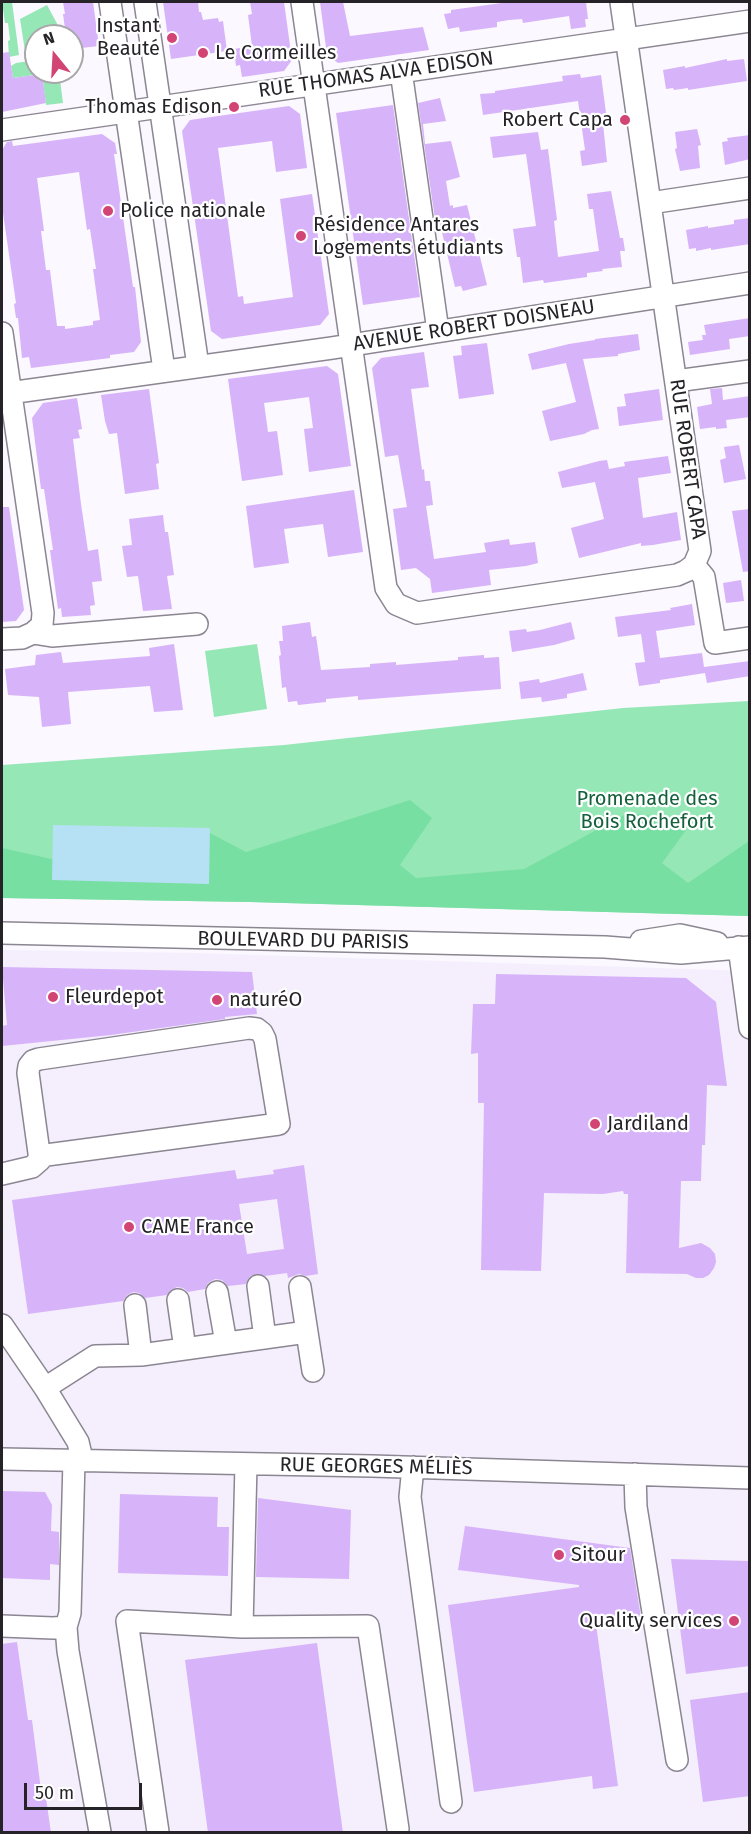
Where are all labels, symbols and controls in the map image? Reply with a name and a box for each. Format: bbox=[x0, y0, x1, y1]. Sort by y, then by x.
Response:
place label: Instant Beauté bbox=[96, 14, 160, 61]
north arrow bbox=[24, 24, 84, 84]
text: N bbox=[41, 28, 57, 49]
marker: Instant Beauté bbox=[165, 31, 179, 45]
place label: Le Cormeilles bbox=[215, 41, 336, 65]
marker: Le Cormeilles bbox=[196, 46, 210, 60]
street label: RUE THOMAS ALVA EDISON bbox=[257, 47, 495, 103]
place label: Thomas Edison bbox=[85, 95, 222, 119]
marker: Thomas Edison bbox=[227, 100, 241, 114]
place label: Robert Capa bbox=[502, 108, 613, 132]
marker: Robert Capa bbox=[618, 113, 632, 127]
place label: Police nationale bbox=[120, 199, 266, 223]
marker: Police nationale bbox=[101, 204, 115, 218]
place label: Résidence Antares Logements étudiants bbox=[313, 213, 503, 260]
marker: Résidence Antares Logements étudiants bbox=[294, 229, 308, 243]
street label: AVENUE ROBERT DOISNEAU bbox=[352, 295, 596, 357]
street label: RUE ROBERT CAPA bbox=[664, 377, 710, 541]
park label: Promenade des Bois Rochefort bbox=[576, 787, 718, 834]
street label: BOULEVARD DU PARISIS bbox=[197, 927, 409, 955]
place label: Fleurdepot bbox=[65, 985, 164, 1009]
place label: naturéO bbox=[229, 988, 302, 1012]
marker: Fleurdepot bbox=[46, 990, 60, 1004]
marker: naturéO bbox=[210, 993, 224, 1007]
place label: Jardiland bbox=[607, 1112, 689, 1136]
marker: Jardiland bbox=[588, 1117, 602, 1131]
place label: CAME France bbox=[141, 1215, 254, 1239]
marker: CAME France bbox=[122, 1220, 136, 1234]
street label: RUE GEORGES MÉLIÈS bbox=[279, 1453, 473, 1481]
place label: Sitour bbox=[571, 1543, 625, 1567]
marker: Sitour bbox=[552, 1548, 566, 1562]
place label: Quality services bbox=[579, 1609, 722, 1633]
marker: Quality services bbox=[727, 1614, 741, 1628]
scale bar bbox=[27, 1771, 146, 1809]
text: 50 m bbox=[35, 1782, 74, 1804]

